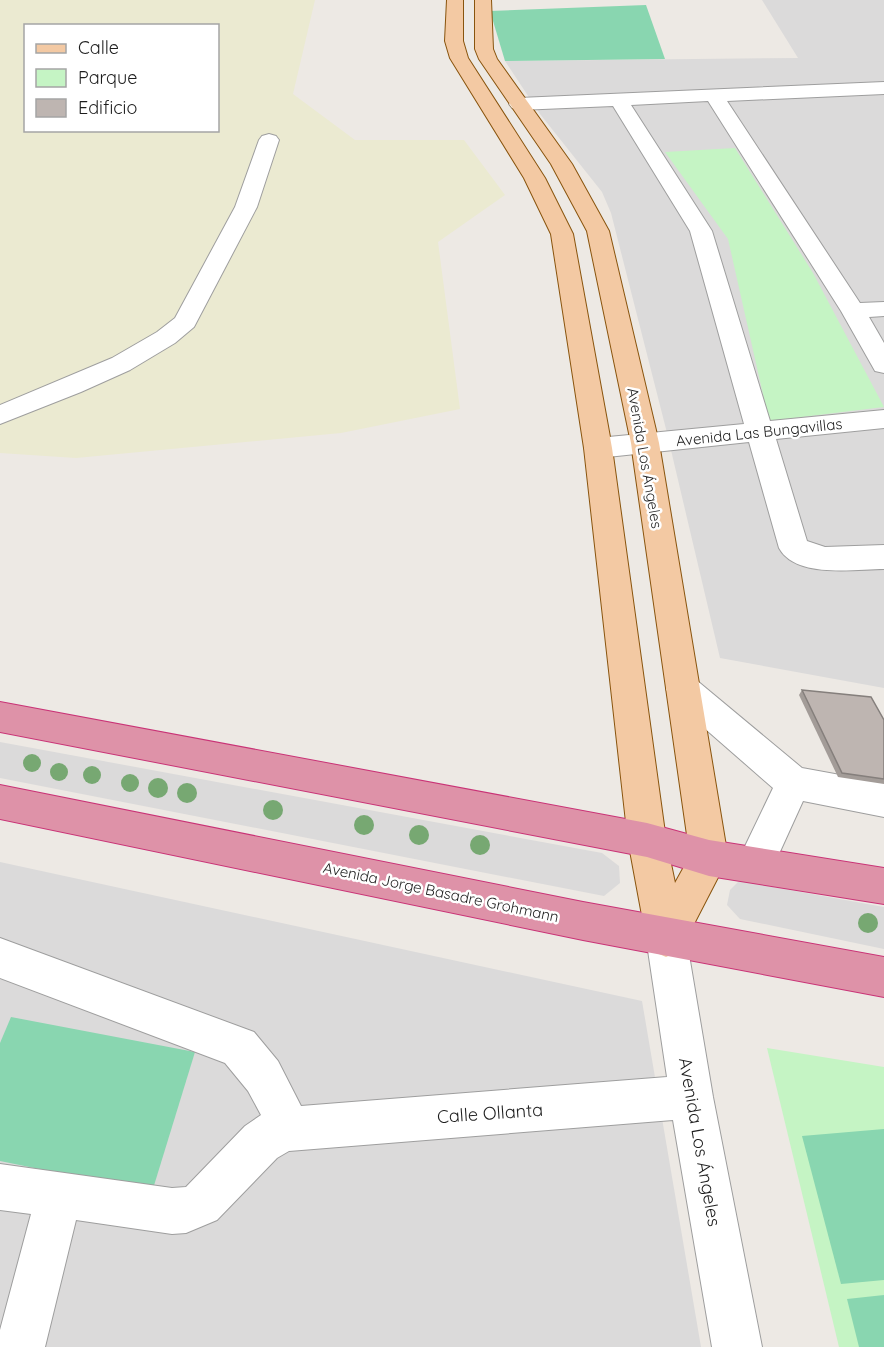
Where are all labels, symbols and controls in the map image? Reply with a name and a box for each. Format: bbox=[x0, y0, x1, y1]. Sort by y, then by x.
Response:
legend bbox=[24, 24, 219, 132]
text: Calle bbox=[78, 36, 119, 59]
text: Parque bbox=[78, 66, 137, 89]
text: Edificio bbox=[78, 96, 137, 119]
street label: Avenida Los Ángeles bbox=[623, 386, 667, 530]
street label: Avenida Las Bungavillas bbox=[675, 414, 843, 450]
street label: Avenida Jorge Basadre Grohmann bbox=[321, 858, 561, 926]
street label: Avenida Los Ángeles bbox=[674, 1056, 726, 1228]
street label: Calle Ollanta bbox=[436, 1098, 544, 1128]

